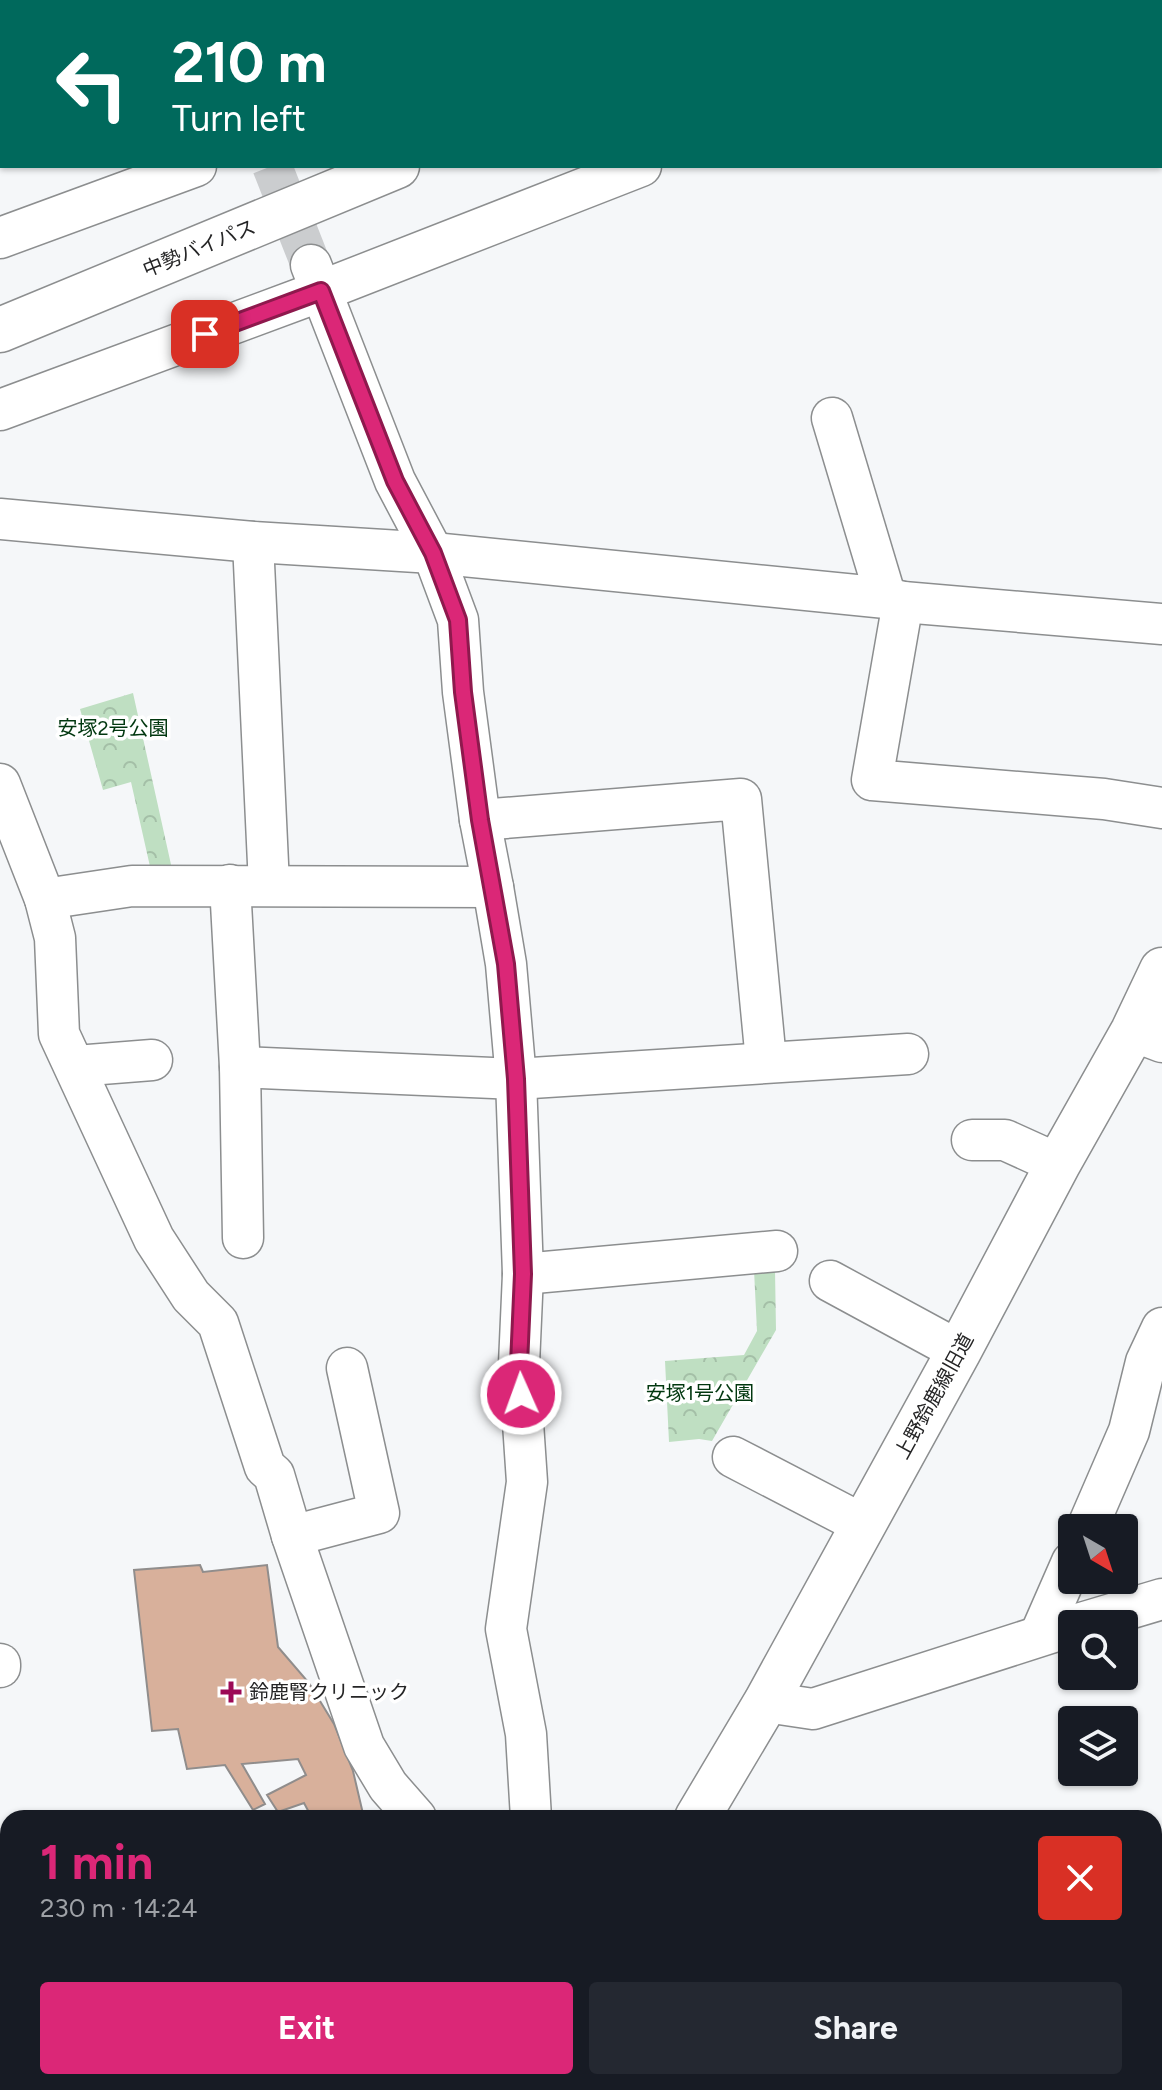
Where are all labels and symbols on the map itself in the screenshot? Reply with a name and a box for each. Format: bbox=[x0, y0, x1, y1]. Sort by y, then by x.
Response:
street label: 中勢バイパス bbox=[139, 214, 259, 282]
pin bbox=[171, 300, 239, 368]
park label: 安塚2号公園 bbox=[57, 716, 169, 740]
street label: 上野鈴鹿線旧道 bbox=[890, 1329, 978, 1463]
position arrow bbox=[479, 1352, 563, 1436]
park label: 安塚1号公園 bbox=[646, 1381, 754, 1405]
north arrow bbox=[1058, 1514, 1138, 1594]
place label: 鈴鹿腎クリニック bbox=[249, 1680, 409, 1704]
marker: 鈴鹿腎クリニック bbox=[220, 1681, 242, 1703]

